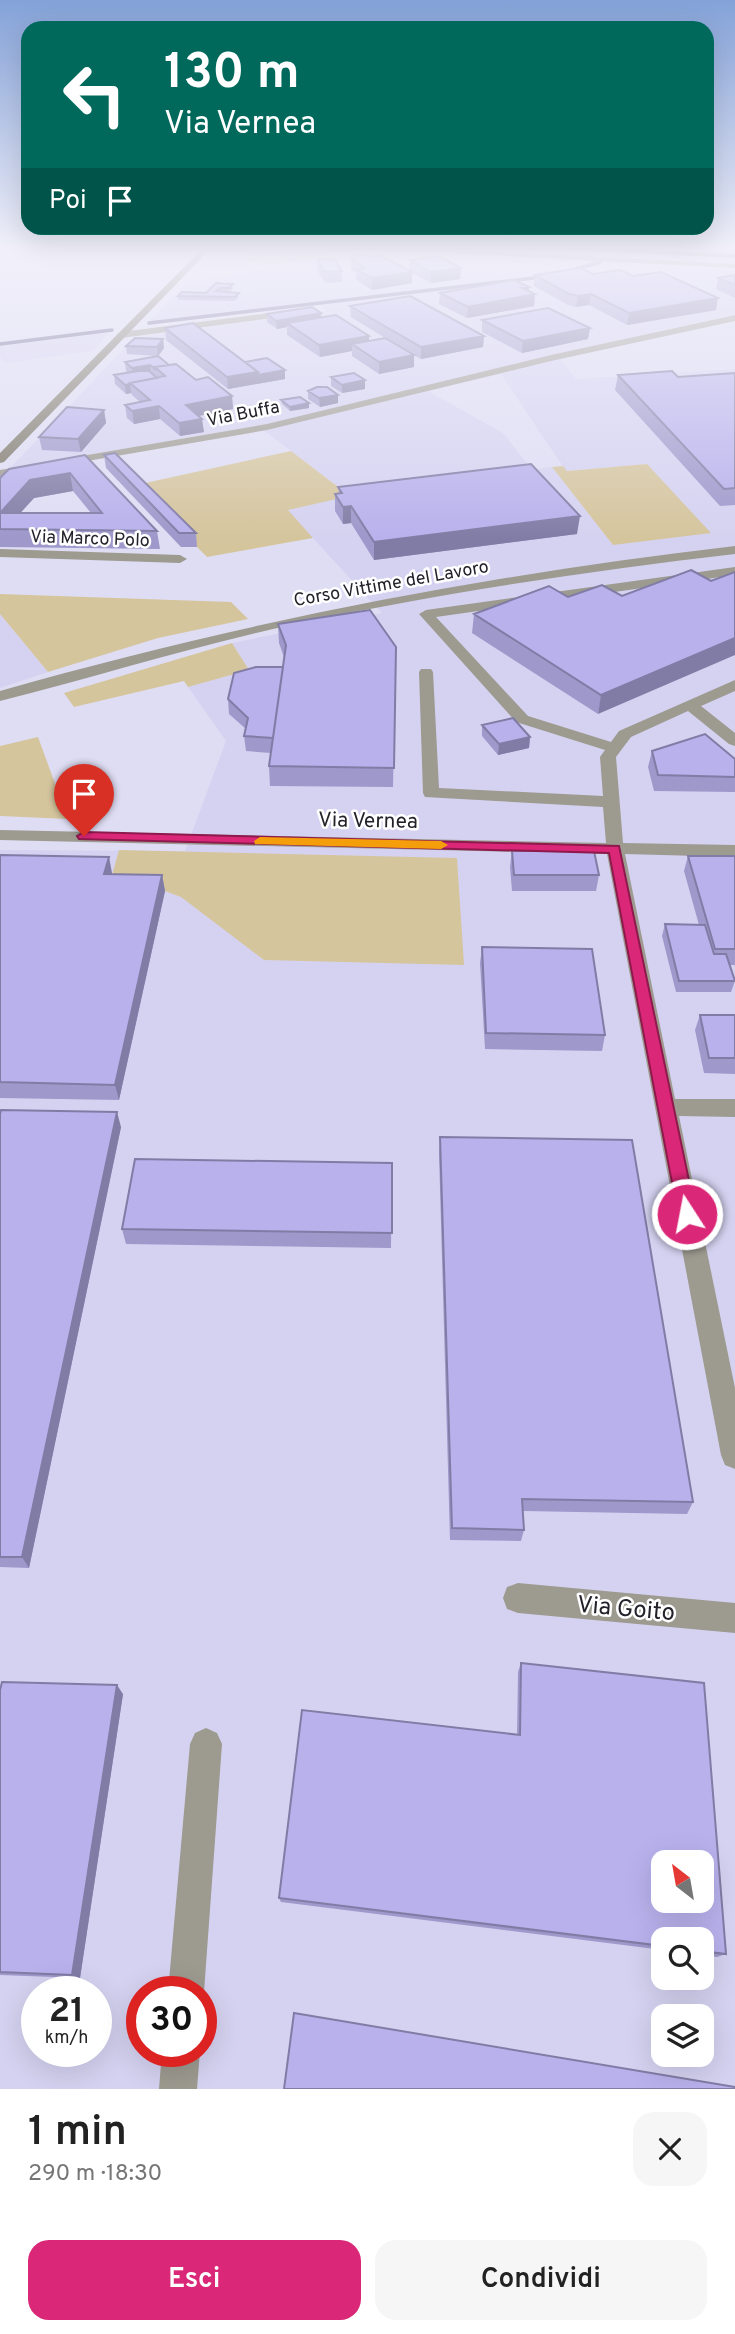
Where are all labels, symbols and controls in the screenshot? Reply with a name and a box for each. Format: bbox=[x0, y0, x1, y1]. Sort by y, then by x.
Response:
text: 130 m bbox=[164, 44, 300, 106]
icon: left bbox=[49, 49, 140, 140]
text: Via Vernea bbox=[164, 105, 316, 145]
icon: arrive bbox=[101, 182, 139, 220]
text: Poi bbox=[49, 185, 87, 218]
street label: Via Buffa bbox=[205, 396, 282, 433]
street label: Via Marco Polo bbox=[30, 526, 150, 553]
street label: Corso Vittime del Lavoro bbox=[292, 556, 491, 613]
pin bbox=[54, 764, 114, 836]
icon: arrive bbox=[65, 775, 103, 813]
street label: Via Vernea bbox=[318, 807, 418, 836]
position arrow bbox=[650, 1177, 724, 1251]
street label: Via Goito bbox=[576, 1591, 676, 1629]
north arrow bbox=[651, 1850, 714, 1913]
map controls bbox=[651, 1850, 714, 2067]
button: search bbox=[651, 1927, 714, 1990]
speed limit sign: 30 bbox=[126, 1976, 217, 2067]
text: 21 bbox=[49, 1990, 84, 2034]
button: layers bbox=[651, 2004, 714, 2067]
text: km/h bbox=[45, 2027, 88, 2050]
text: 1 min bbox=[28, 2107, 127, 2160]
button: close bbox=[633, 2112, 707, 2186]
text: 290 m · 18:30 bbox=[28, 2160, 162, 2189]
button: Esci bbox=[28, 2240, 361, 2320]
button: Condividi bbox=[375, 2240, 707, 2320]

